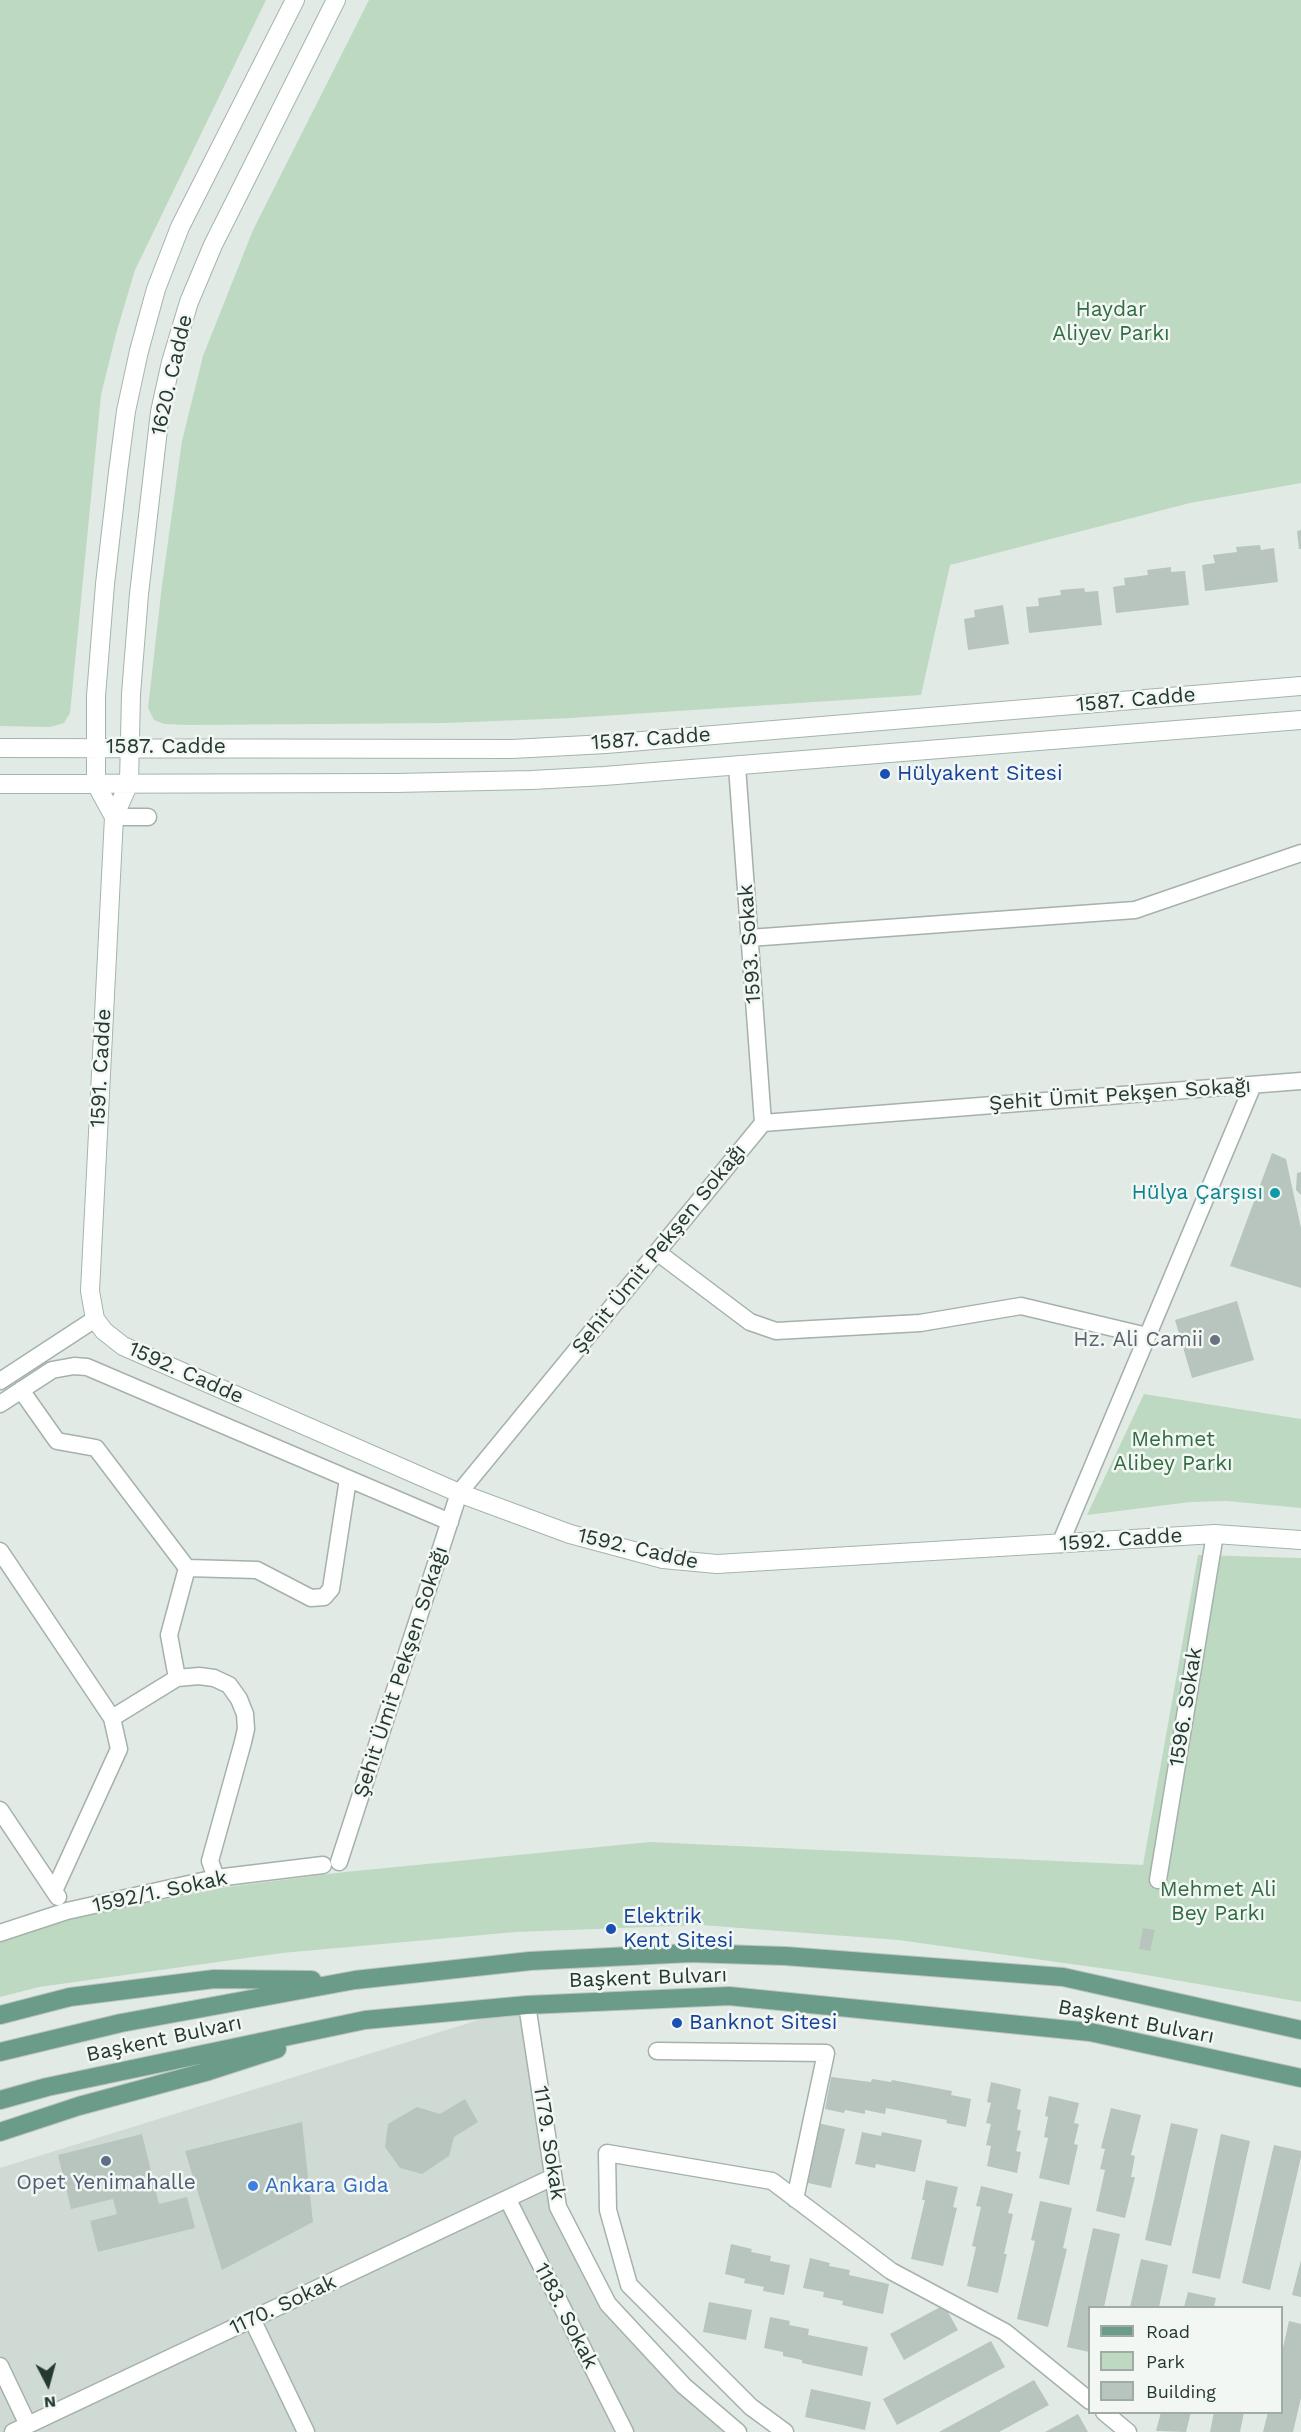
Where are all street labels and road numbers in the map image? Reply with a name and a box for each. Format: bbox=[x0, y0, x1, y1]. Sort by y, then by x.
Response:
street label: 1620. Cadde bbox=[146, 312, 198, 438]
street label: 1587. Cadde bbox=[1075, 682, 1197, 718]
street label: 1587. Cadde bbox=[590, 722, 712, 756]
street label: 1587. Cadde bbox=[106, 734, 226, 760]
street label: 1593. Sokak bbox=[733, 884, 767, 1004]
street label: 1591. Cadde bbox=[85, 1008, 117, 1128]
street label: Şehit Ümit Pekşen Sokağı bbox=[988, 1073, 1252, 1117]
street label: Şehit Ümit Pekşen Sokağı bbox=[567, 1139, 751, 1359]
street label: 1592. Cadde bbox=[125, 1336, 247, 1410]
street label: 1592. Cadde bbox=[575, 1523, 701, 1575]
street label: 1592. Cadde bbox=[1059, 1523, 1183, 1557]
street label: Şehit Ümit Pekşen Sokağı bbox=[348, 1543, 454, 1801]
street label: 1596. Sokak bbox=[1164, 1646, 1208, 1768]
street label: 1592/1. Sokak bbox=[90, 1865, 230, 1919]
street label: Başkent Bulvarı bbox=[568, 1963, 728, 1993]
street label: Başkent Bulvarı bbox=[1056, 1995, 1216, 2049]
street label: Başkent Bulvarı bbox=[84, 2010, 244, 2068]
street label: 1179. Sokak bbox=[528, 2084, 570, 2202]
street label: 1183. Sokak bbox=[529, 2259, 603, 2373]
street label: 1170. Sokak bbox=[226, 2269, 340, 2341]

